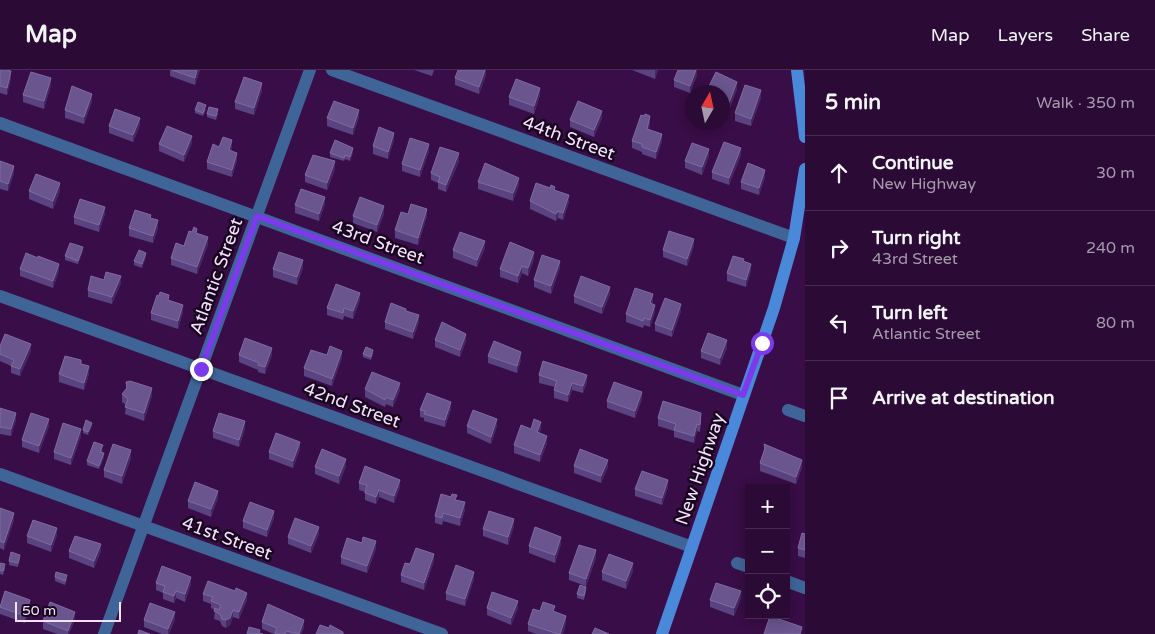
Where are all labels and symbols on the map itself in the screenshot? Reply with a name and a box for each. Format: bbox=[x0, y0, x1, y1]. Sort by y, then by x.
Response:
north arrow bbox=[685, 85, 730, 130]
street label: 44th Street bbox=[520, 111, 618, 165]
street label: Atlantic Street bbox=[185, 215, 247, 337]
street label: 43rd Street bbox=[329, 215, 427, 269]
route start bbox=[751, 332, 774, 355]
route end bbox=[190, 358, 213, 381]
street label: 42nd Street bbox=[301, 377, 403, 433]
street label: New Highway bbox=[671, 410, 730, 528]
street label: 41st Street bbox=[179, 512, 275, 564]
scale bar bbox=[15, 599, 121, 622]

